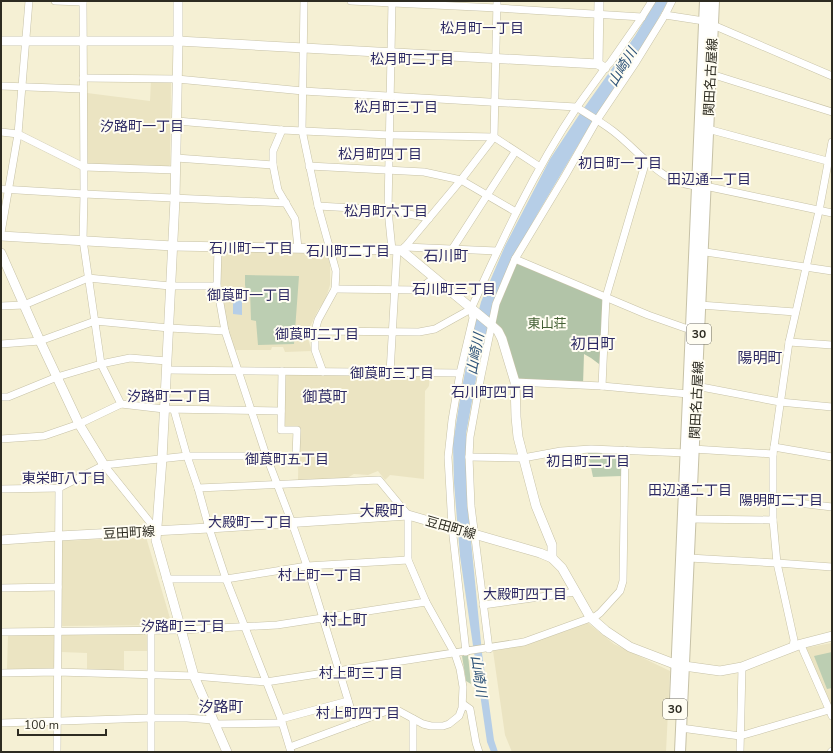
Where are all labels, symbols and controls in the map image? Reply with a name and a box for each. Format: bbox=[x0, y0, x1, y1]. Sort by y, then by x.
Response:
district label: 松月町一丁目 bbox=[440, 19, 524, 38]
street label: 関田名古屋線 bbox=[700, 38, 722, 116]
water label: 山崎川 bbox=[603, 43, 642, 90]
district label: 松月町二丁目 bbox=[370, 50, 454, 69]
district label: 松月町三丁目 bbox=[354, 98, 438, 117]
district label: 汐路町一丁目 bbox=[100, 117, 184, 136]
district label: 松月町四丁目 bbox=[338, 145, 422, 164]
district label: 初日町一丁目 bbox=[578, 154, 662, 173]
district label: 田辺通一丁目 bbox=[667, 170, 751, 189]
district label: 松月町六丁目 bbox=[344, 202, 428, 221]
district label: 石川町一丁目 bbox=[209, 239, 293, 258]
district label: 石川町二丁目 bbox=[306, 242, 390, 261]
district label: 石川町 bbox=[423, 246, 469, 266]
district label: 石川町三丁目 bbox=[412, 280, 496, 299]
district label: 御莨町一丁目 bbox=[207, 286, 291, 305]
park label: 東山荘 bbox=[527, 315, 567, 333]
road number: 30 bbox=[687, 324, 711, 344]
district label: 御莨町二丁目 bbox=[275, 325, 359, 344]
water label: 山崎川 bbox=[462, 330, 489, 376]
district label: 初日町 bbox=[570, 334, 616, 354]
district label: 陽明町 bbox=[737, 348, 783, 368]
street label: 関田名古屋線 bbox=[686, 361, 708, 439]
district label: 御莨町三丁目 bbox=[350, 364, 434, 383]
district label: 石川町四丁目 bbox=[451, 383, 535, 402]
district label: 汐路町二丁目 bbox=[127, 387, 211, 406]
district label: 御莨町 bbox=[302, 387, 348, 407]
district label: 御莨町五丁目 bbox=[245, 450, 329, 469]
district label: 初日町二丁目 bbox=[546, 452, 630, 471]
district label: 東栄町八丁目 bbox=[22, 469, 106, 488]
district label: 田辺通二丁目 bbox=[648, 481, 732, 500]
district label: 陽明町二丁目 bbox=[739, 491, 823, 510]
district label: 大殿町 bbox=[359, 501, 405, 521]
street label: 豆田町線 bbox=[423, 512, 478, 544]
district label: 大殿町一丁目 bbox=[208, 513, 292, 532]
street label: 豆田町線 bbox=[103, 523, 155, 543]
district label: 村上町一丁目 bbox=[278, 566, 362, 585]
district label: 大殿町四丁目 bbox=[483, 585, 567, 604]
district label: 村上町 bbox=[322, 610, 368, 630]
district label: 汐路町三丁目 bbox=[141, 617, 225, 636]
water label: 山崎川 bbox=[466, 654, 491, 700]
district label: 村上町三丁目 bbox=[319, 664, 403, 683]
district label: 汐路町 bbox=[198, 697, 244, 717]
road number: 30 bbox=[663, 699, 687, 719]
district label: 村上町四丁目 bbox=[316, 704, 400, 723]
scale bar bbox=[18, 711, 106, 737]
text: 100 m bbox=[24, 717, 59, 733]

